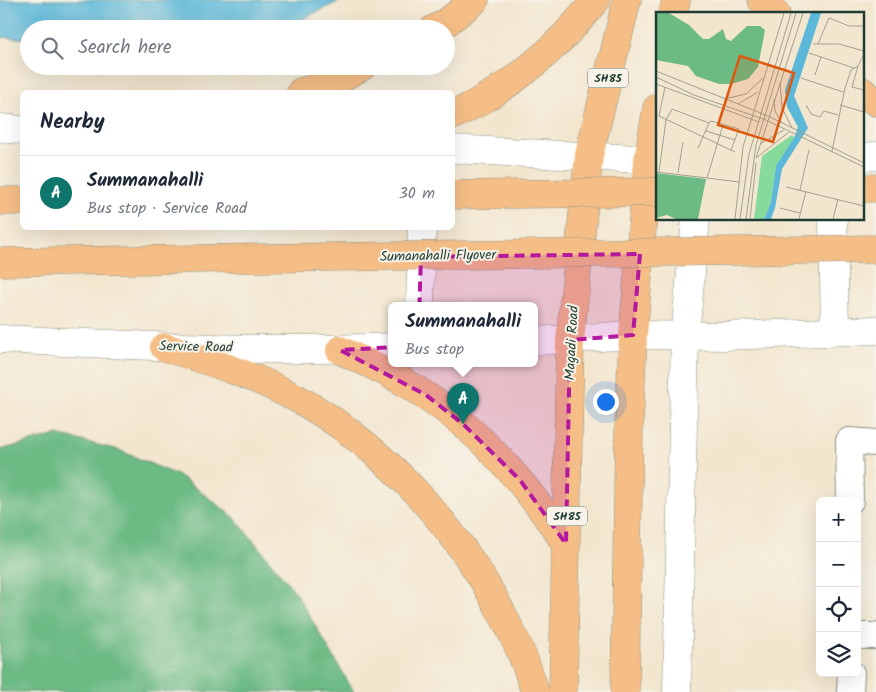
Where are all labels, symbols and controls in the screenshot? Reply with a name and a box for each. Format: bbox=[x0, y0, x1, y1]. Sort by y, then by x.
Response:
inset map bbox=[656, 12, 864, 220]
search box bbox=[20, 20, 455, 75]
text: Search here bbox=[78, 33, 172, 63]
icon: search bbox=[38, 34, 66, 62]
road number: SH85 bbox=[588, 68, 628, 88]
text: Nearby bbox=[40, 106, 105, 139]
text: Summanahalli bbox=[87, 166, 203, 196]
text: A bbox=[51, 181, 61, 206]
text: 30 m bbox=[399, 181, 435, 206]
text: Bus stop · Service Road bbox=[87, 196, 247, 221]
street label: Sumanahalli Flyover bbox=[380, 244, 498, 268]
popup bbox=[388, 302, 538, 367]
street label: Magadi Road bbox=[559, 304, 585, 381]
text: Summanahalli bbox=[405, 307, 521, 337]
street label: Service Road bbox=[159, 335, 234, 359]
text: Bus stop bbox=[405, 337, 464, 362]
pin: A bbox=[447, 383, 479, 424]
your location bbox=[593, 389, 619, 415]
map controls bbox=[816, 497, 861, 677]
button: + bbox=[816, 497, 861, 542]
road number: SH85 bbox=[547, 506, 587, 526]
button: − bbox=[816, 542, 861, 587]
button: locate bbox=[816, 587, 861, 632]
button: layers bbox=[816, 632, 861, 677]

